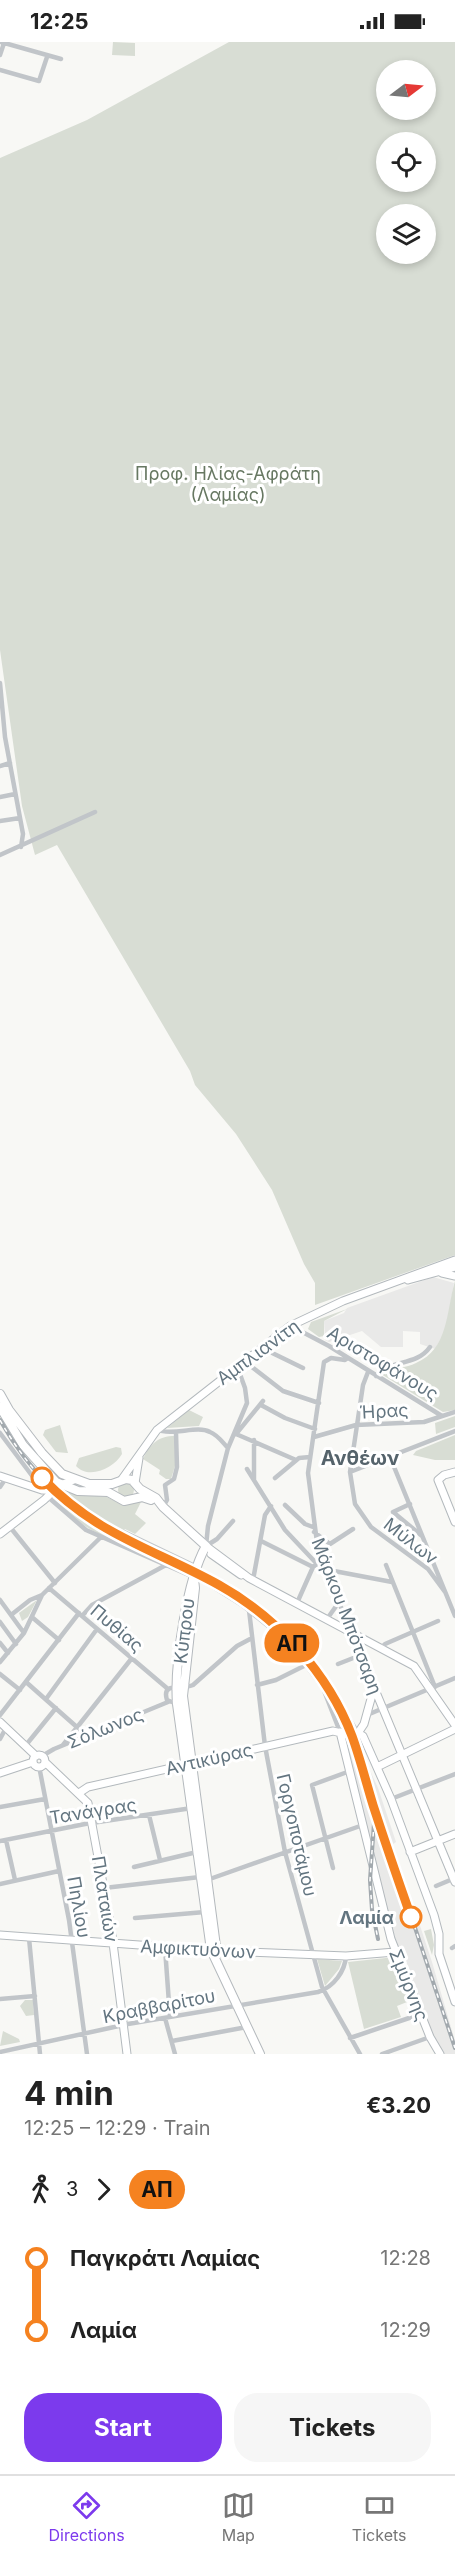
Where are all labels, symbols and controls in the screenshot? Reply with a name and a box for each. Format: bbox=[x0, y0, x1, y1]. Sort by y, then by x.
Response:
text: 12:25 bbox=[30, 8, 89, 34]
north arrow bbox=[376, 60, 436, 120]
map controls bbox=[376, 60, 436, 264]
button: locate bbox=[376, 132, 436, 192]
button: layers bbox=[376, 204, 436, 264]
park label: Προφ. Ηλίας-Αφράτη (Λαμίας) bbox=[135, 463, 321, 505]
street label: Αμπλιανίτη bbox=[213, 1315, 303, 1389]
street label: Αριστοφάνους bbox=[324, 1322, 442, 1404]
street label: Ήρας bbox=[359, 1399, 409, 1423]
district label: Ανθέων bbox=[321, 1446, 399, 1470]
unlabelled marker bbox=[31, 1467, 53, 1489]
street label: Μύλων bbox=[380, 1513, 442, 1569]
street label: Μάρκου Μπότσαρη bbox=[307, 1535, 387, 1697]
street label: Κύπρου bbox=[170, 1597, 198, 1665]
street label: Πυθίας bbox=[86, 1600, 148, 1656]
line badge: ΑΠ bbox=[265, 1624, 319, 1662]
text: ΑΠ bbox=[276, 1631, 308, 1656]
street label: Σόλωνος bbox=[64, 1703, 146, 1753]
street label: Αντικύρας bbox=[163, 1739, 255, 1779]
street label: Γοργοποτάμου bbox=[273, 1772, 321, 1898]
street label: Τανάγρας bbox=[48, 1794, 138, 1828]
street label: Πλαταιών bbox=[88, 1854, 122, 1944]
street label: Πηλίου bbox=[63, 1875, 95, 1939]
marker: Λαμία bbox=[400, 1906, 422, 1928]
place label: Λαμία bbox=[339, 1907, 394, 1928]
street label: Αμφικτυόνων bbox=[140, 1935, 257, 1963]
street label: Σμύρνης bbox=[385, 1946, 433, 2024]
street label: Κραββαρίτου bbox=[101, 1985, 217, 2027]
text: 4 min bbox=[24, 2073, 114, 2113]
text: €3.20 bbox=[366, 2092, 431, 2118]
text: 12:25 – 12:29 · Train bbox=[24, 2116, 211, 2140]
icon: walk bbox=[24, 2173, 57, 2206]
icon: forward bbox=[87, 2173, 120, 2206]
text: 3 bbox=[66, 2177, 78, 2201]
text: ΑΠ bbox=[141, 2177, 173, 2202]
text: Παγκράτι Λαμίας bbox=[70, 2245, 260, 2271]
text: 12:28 bbox=[380, 2246, 431, 2270]
text: Λαμία bbox=[70, 2317, 137, 2343]
text: 12:29 bbox=[380, 2318, 431, 2342]
button: Start bbox=[24, 2393, 222, 2462]
button: Tickets bbox=[234, 2393, 431, 2462]
tab: Directions bbox=[48, 2489, 125, 2545]
tab: Map bbox=[222, 2489, 255, 2545]
tab: Tickets bbox=[352, 2489, 406, 2545]

